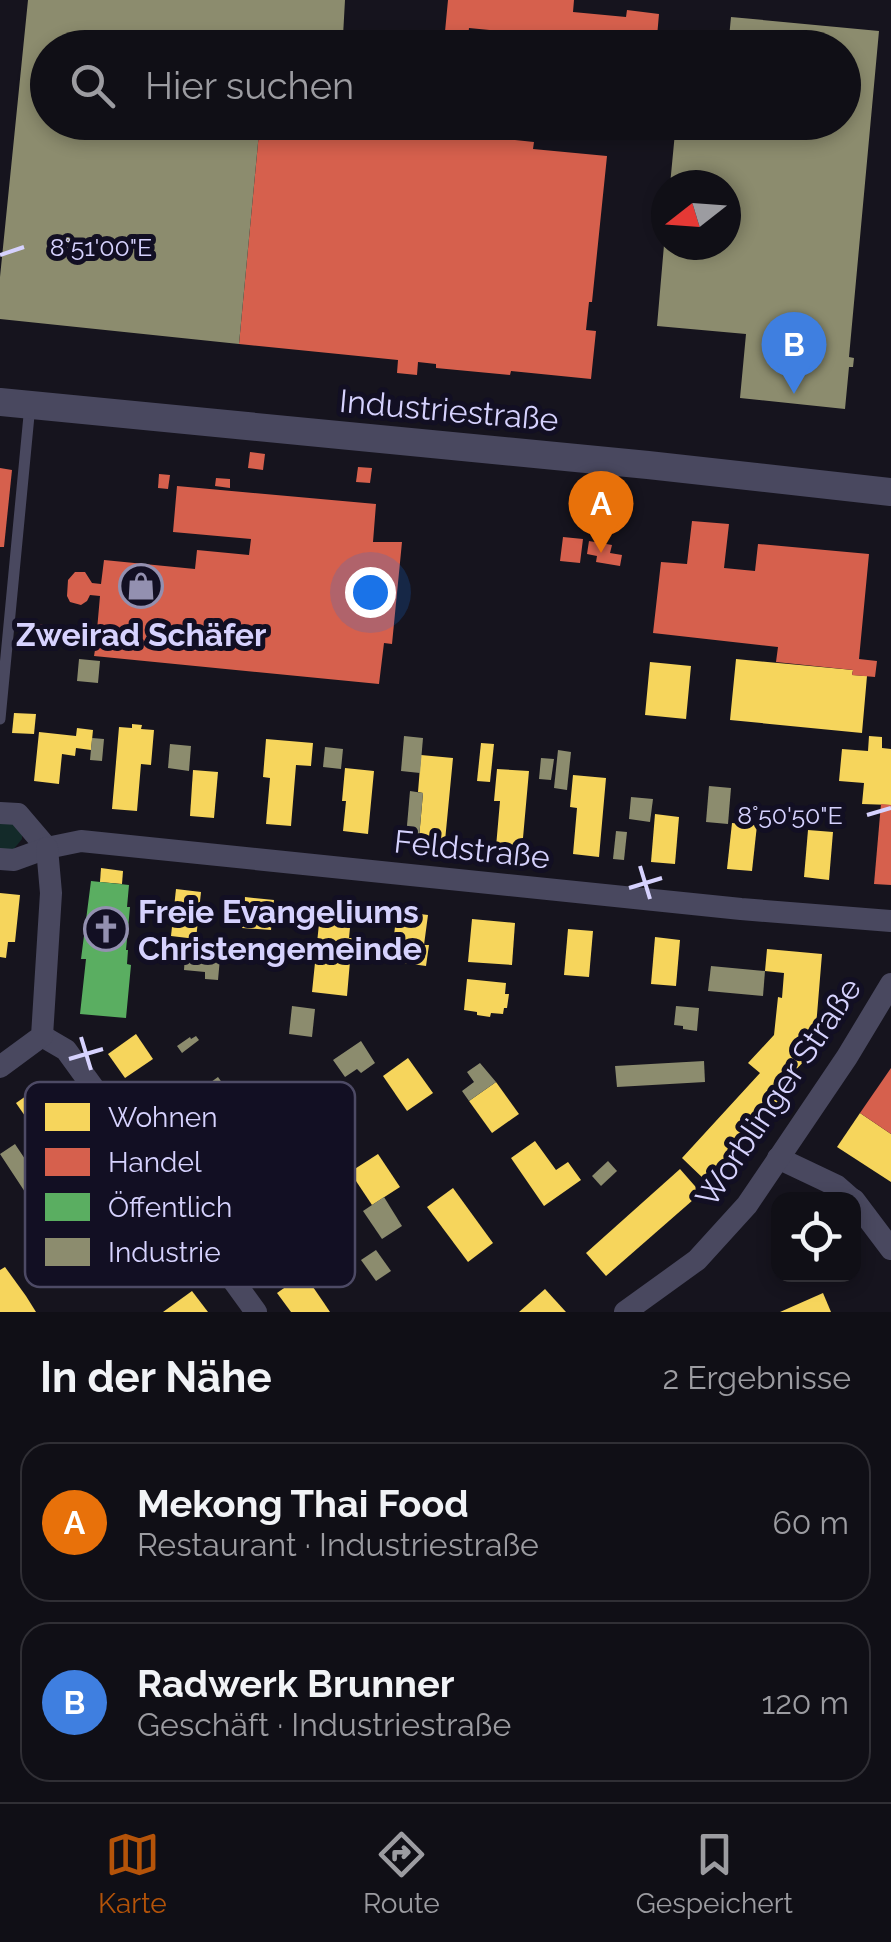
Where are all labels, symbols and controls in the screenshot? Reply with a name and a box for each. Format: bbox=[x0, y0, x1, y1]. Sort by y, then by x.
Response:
search box bbox=[30, 30, 861, 140]
icon: search bbox=[65, 58, 120, 113]
text: Hier suchen bbox=[145, 63, 354, 108]
north arrow bbox=[651, 170, 741, 260]
text: 8°51'00"E bbox=[50, 232, 152, 262]
pin: B bbox=[762, 312, 826, 394]
street label: Industriestraße bbox=[338, 382, 560, 438]
pin: A bbox=[568, 470, 634, 553]
shop icon: Zweirad Schäfer bbox=[118, 563, 164, 609]
your location bbox=[345, 567, 396, 618]
place label: Zweirad Schäfer bbox=[16, 616, 266, 653]
text: 8°50'50"E bbox=[737, 800, 843, 830]
street label: Feldstraße bbox=[392, 822, 552, 876]
place label: Freie Evangeliums Christengemeinde bbox=[138, 893, 422, 967]
church icon: Freie Evangeliums Christengemeinde bbox=[83, 906, 129, 952]
street label: Worblinger Straße bbox=[688, 971, 868, 1213]
legend bbox=[25, 1082, 355, 1287]
text: Wohnen bbox=[108, 1101, 218, 1134]
text: Handel bbox=[108, 1146, 202, 1179]
text: Öffentlich bbox=[108, 1191, 232, 1224]
map controls bbox=[771, 1192, 861, 1282]
button: locate bbox=[771, 1192, 861, 1282]
text: Industrie bbox=[108, 1236, 221, 1269]
text: In der Nähe bbox=[40, 1353, 272, 1402]
text: 2 Ergebnisse bbox=[662, 1359, 851, 1396]
text: Mekong Thai Food bbox=[137, 1481, 469, 1526]
text: A bbox=[64, 1504, 85, 1541]
text: 60 m bbox=[773, 1504, 849, 1541]
text: Restaurant · Industriestraße bbox=[137, 1526, 539, 1563]
text: Radwerk Brunner bbox=[137, 1661, 455, 1706]
text: B bbox=[64, 1684, 85, 1721]
text: 120 m bbox=[761, 1684, 849, 1721]
text: Geschäft · Industriestraße bbox=[137, 1706, 511, 1743]
tab: Karte bbox=[98, 1827, 167, 1920]
tab: Route bbox=[363, 1827, 440, 1920]
tab: Gespeichert bbox=[636, 1827, 793, 1920]

